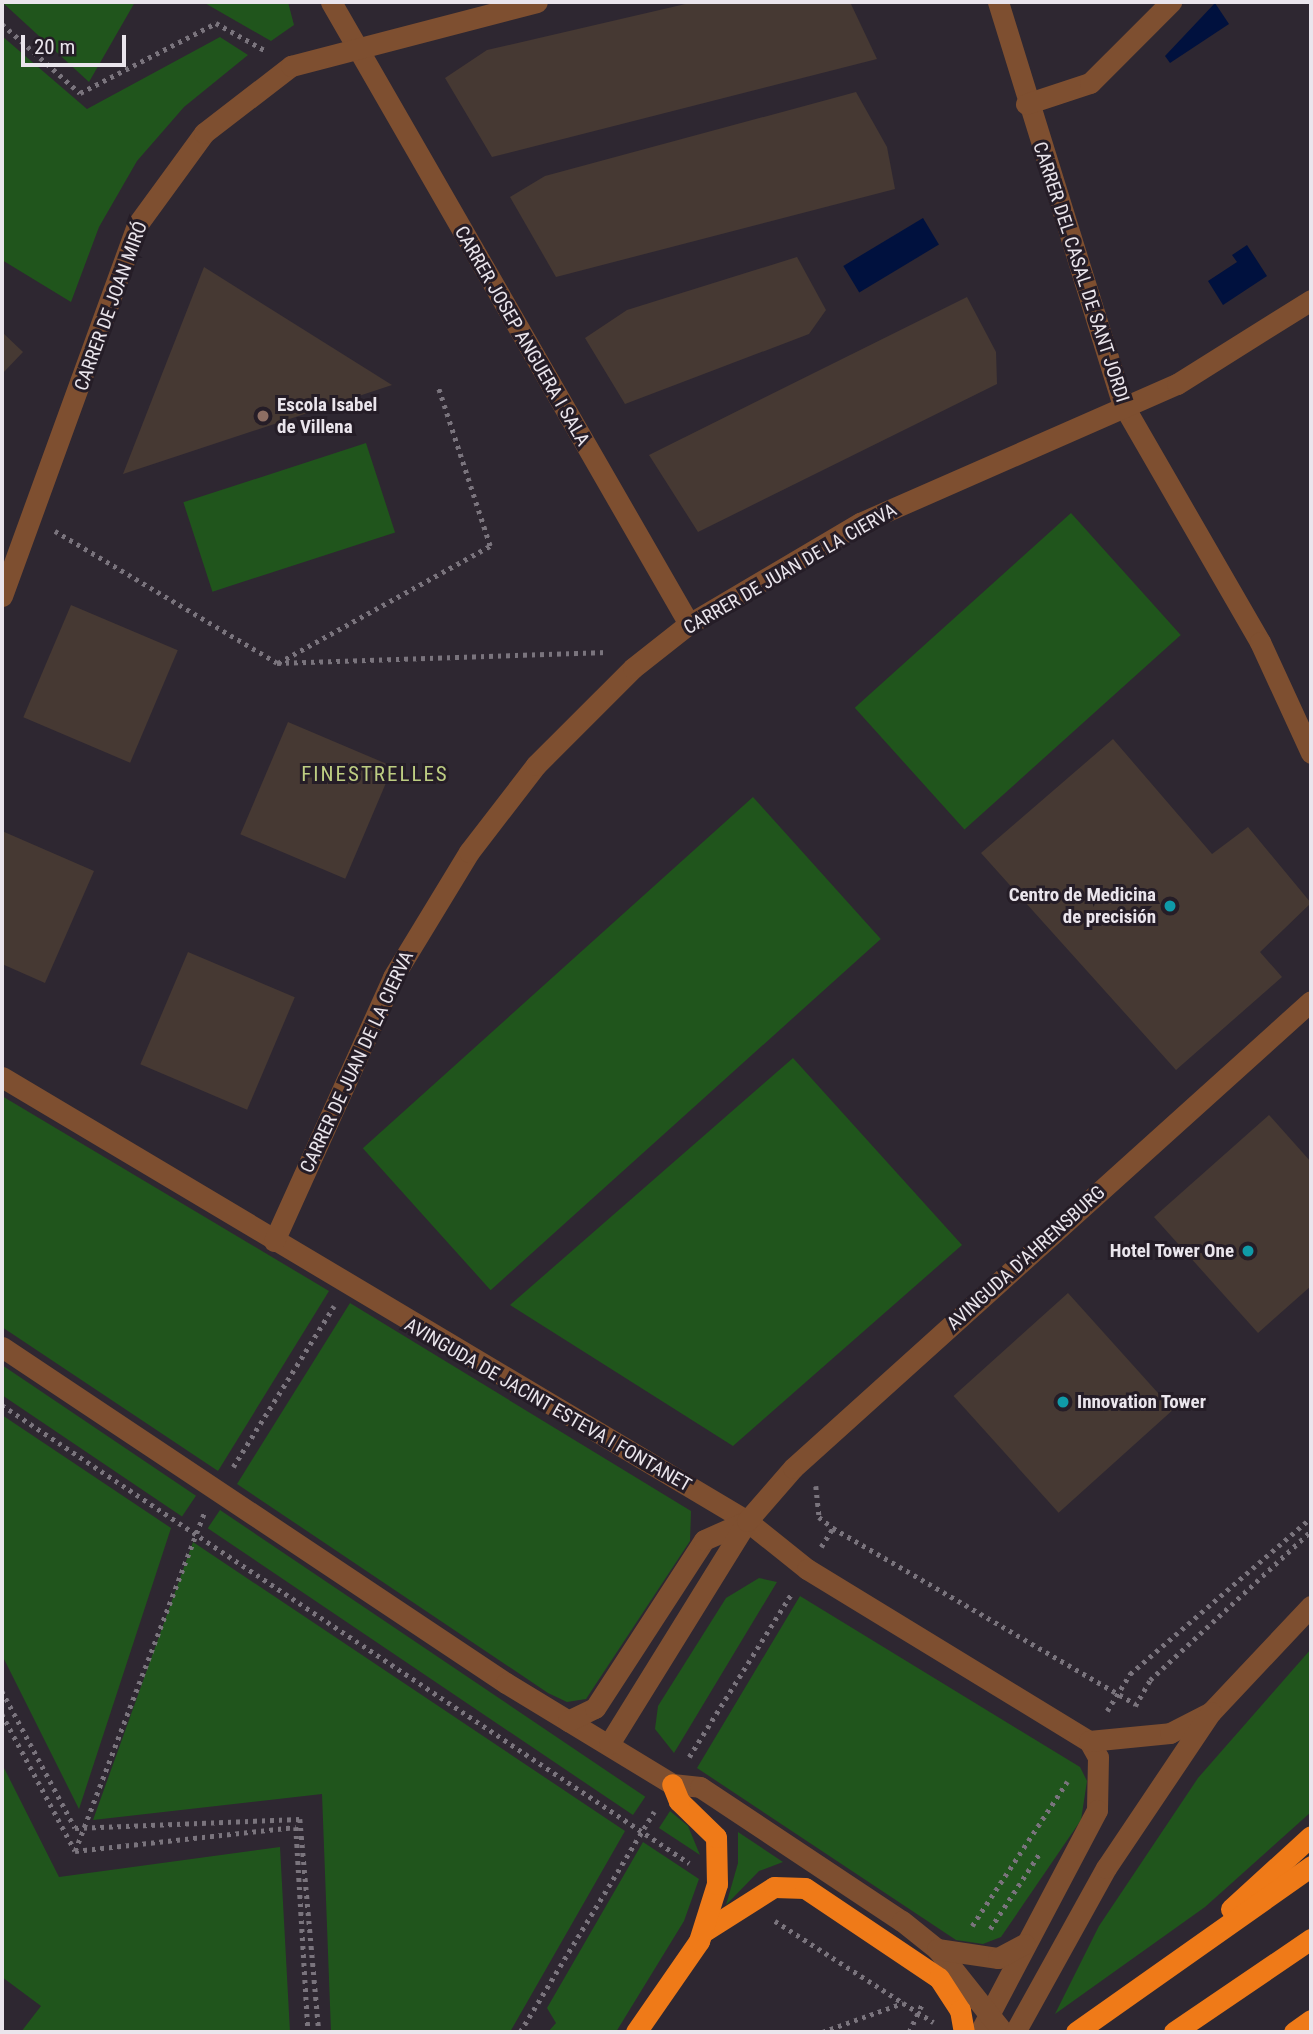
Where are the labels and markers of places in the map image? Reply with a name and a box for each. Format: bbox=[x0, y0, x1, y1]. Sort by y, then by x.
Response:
place label: Escola Isabel de Villena bbox=[277, 394, 377, 438]
marker: Escola Isabel de Villena bbox=[255, 408, 271, 424]
place label: Centro de Medicina de precisión bbox=[1009, 884, 1156, 928]
marker: Centro de Medicina de precisión bbox=[1162, 898, 1178, 914]
place label: Hotel Tower One bbox=[1109, 1240, 1234, 1262]
marker: Hotel Tower One bbox=[1240, 1243, 1256, 1259]
place label: Innovation Tower bbox=[1077, 1391, 1207, 1413]
marker: Innovation Tower bbox=[1055, 1394, 1071, 1410]

